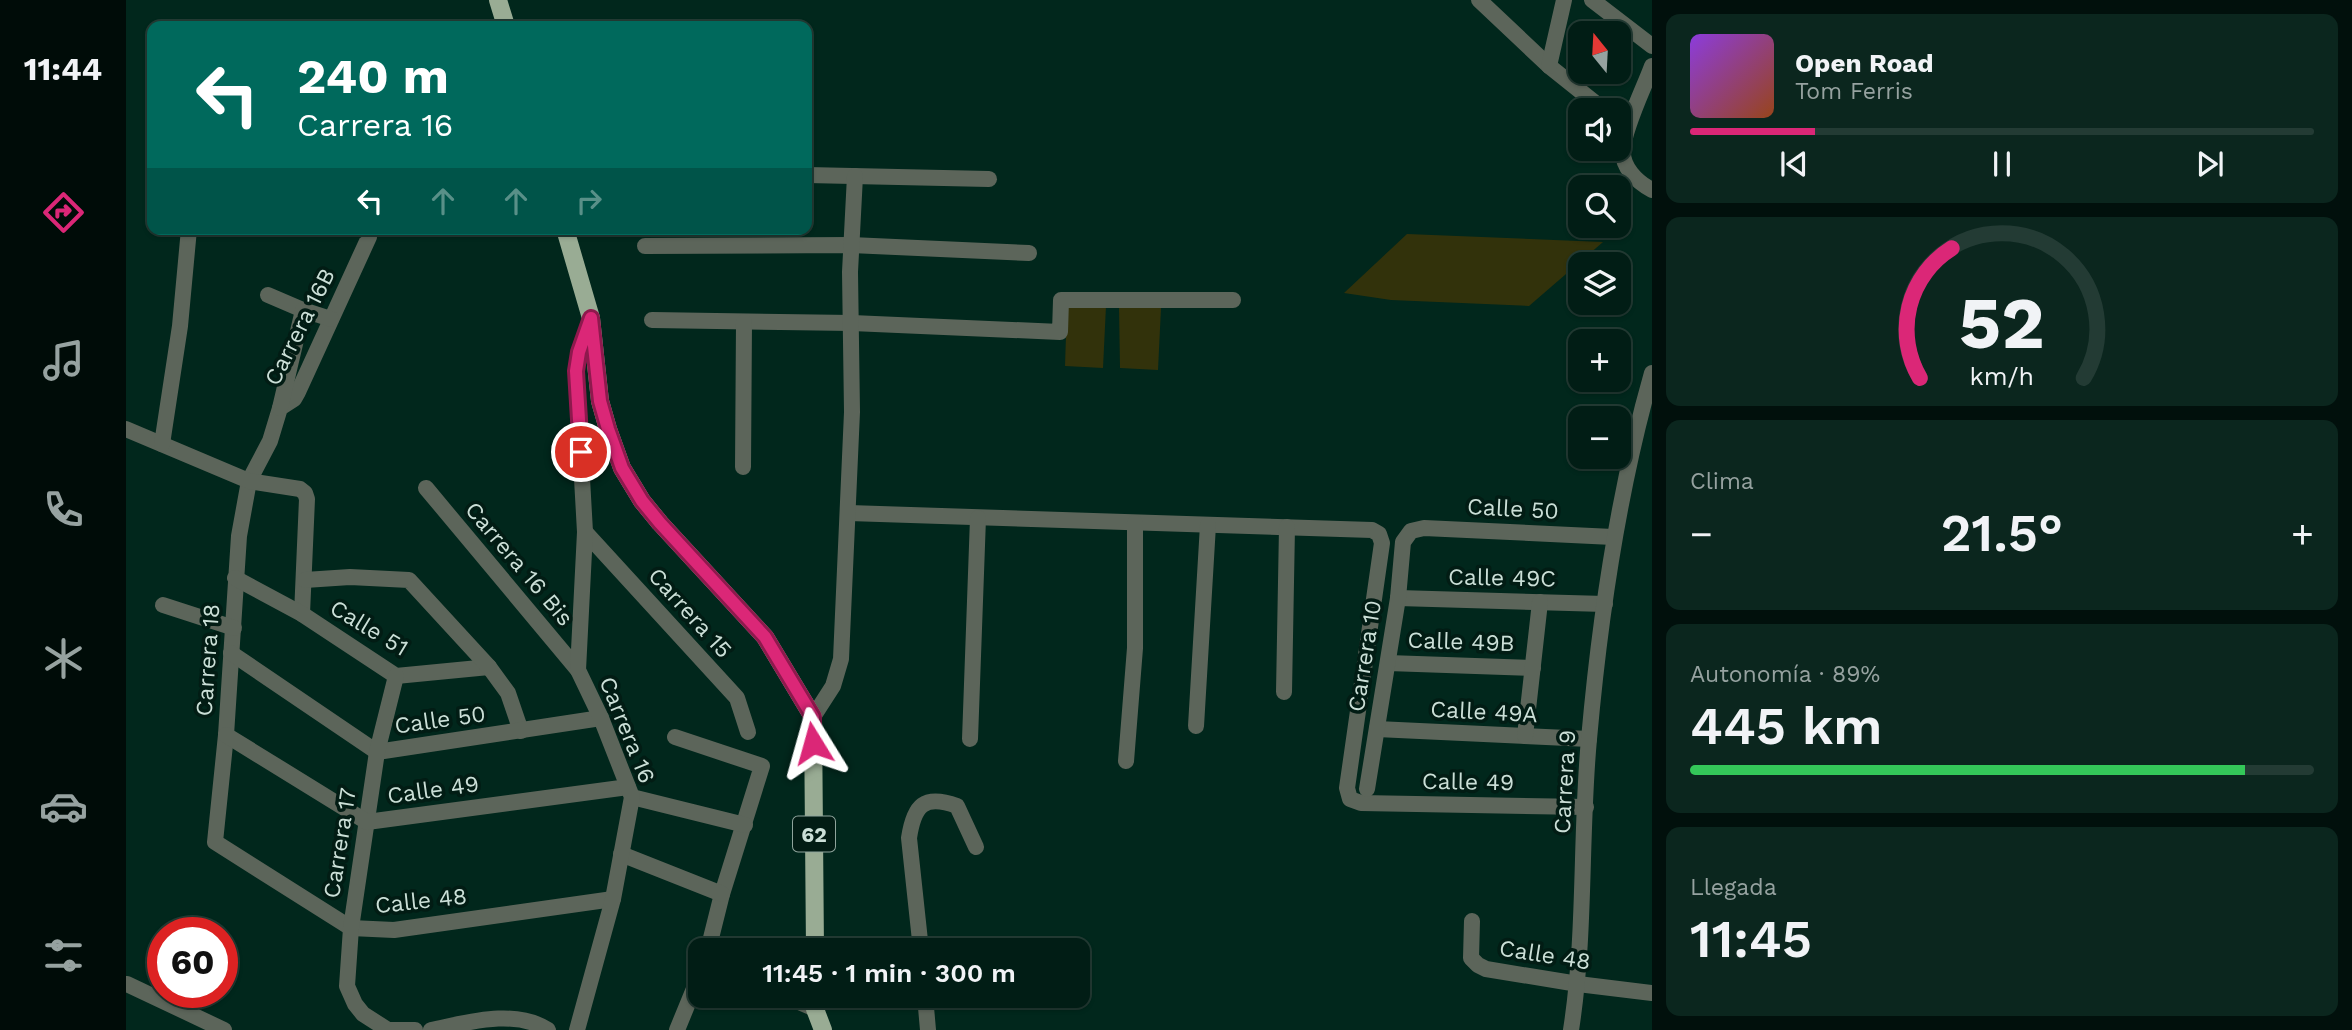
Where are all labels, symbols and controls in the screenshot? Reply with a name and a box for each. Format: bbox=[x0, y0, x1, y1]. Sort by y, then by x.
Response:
north arrow bbox=[1568, 21, 1631, 84]
map controls bbox=[1568, 21, 1631, 469]
text: 240 m bbox=[297, 47, 449, 105]
text: Open Road bbox=[1795, 48, 1933, 78]
icon: left bbox=[182, 49, 273, 140]
text: 11:44 bbox=[24, 50, 102, 88]
text: Tom Ferris bbox=[1795, 78, 1913, 105]
button: sound bbox=[1568, 98, 1631, 161]
text: Carrera 16 bbox=[297, 106, 453, 144]
icon: previous bbox=[1775, 145, 1813, 183]
icon: pause bbox=[1983, 145, 2021, 183]
icon: next bbox=[2191, 145, 2229, 183]
button: search bbox=[1568, 175, 1631, 238]
icon: left bbox=[351, 182, 389, 220]
icon: ahead bbox=[424, 182, 462, 220]
icon: ahead bbox=[497, 182, 535, 220]
icon: right bbox=[570, 182, 608, 220]
icon: directions bbox=[39, 188, 88, 237]
button: layers bbox=[1568, 252, 1631, 315]
street label: Carrera 16B bbox=[259, 264, 341, 390]
text: 52 bbox=[1959, 280, 2045, 366]
button: + bbox=[1568, 329, 1631, 392]
icon: music bbox=[39, 336, 88, 385]
text: km/h bbox=[1970, 362, 2034, 391]
button: − bbox=[1568, 406, 1631, 469]
pin bbox=[551, 422, 611, 482]
icon: arrive bbox=[562, 433, 600, 471]
text: Clima bbox=[1690, 468, 1754, 495]
icon: phone bbox=[39, 485, 88, 534]
street label: Calle 50 bbox=[1467, 493, 1559, 525]
street label: Carrera 16 Bis bbox=[459, 497, 579, 631]
text: 21.5° bbox=[1941, 503, 2063, 564]
text: − bbox=[1690, 512, 1713, 556]
text: + bbox=[2291, 512, 2314, 556]
street label: Carrera 15 bbox=[643, 562, 737, 664]
street label: Calle 49C bbox=[1448, 564, 1556, 592]
street label: Calle 51 bbox=[325, 594, 413, 662]
street label: Carrera 10 bbox=[1343, 598, 1387, 714]
street label: Carrera 18 bbox=[191, 603, 225, 717]
street label: Calle 49B bbox=[1407, 627, 1515, 657]
icon: climate bbox=[39, 634, 88, 683]
text: Autonomía · 89% bbox=[1690, 661, 1880, 688]
street label: Carrera 16 bbox=[593, 673, 661, 787]
street label: Calle 49A bbox=[1430, 696, 1538, 728]
text: 445 km bbox=[1690, 696, 1882, 757]
street label: Calle 50 bbox=[393, 700, 487, 740]
position arrow bbox=[776, 706, 850, 780]
street label: Carrera 9 bbox=[1549, 729, 1581, 835]
street label: Calle 49 bbox=[1422, 768, 1514, 796]
street label: Calle 49 bbox=[385, 770, 481, 810]
icon: car bbox=[39, 782, 88, 831]
street label: Carrera 17 bbox=[318, 786, 362, 900]
road number: 62 bbox=[793, 816, 835, 852]
text: Llegada bbox=[1690, 874, 1777, 901]
street label: Calle 48 bbox=[374, 883, 468, 919]
text: 11:45 bbox=[1690, 909, 1812, 970]
speed limit sign: 60 bbox=[147, 917, 238, 1008]
icon: filters bbox=[39, 931, 88, 980]
street label: Calle 48 bbox=[1497, 934, 1593, 976]
text: 11:45 · 1 min · 300 m bbox=[762, 958, 1016, 988]

